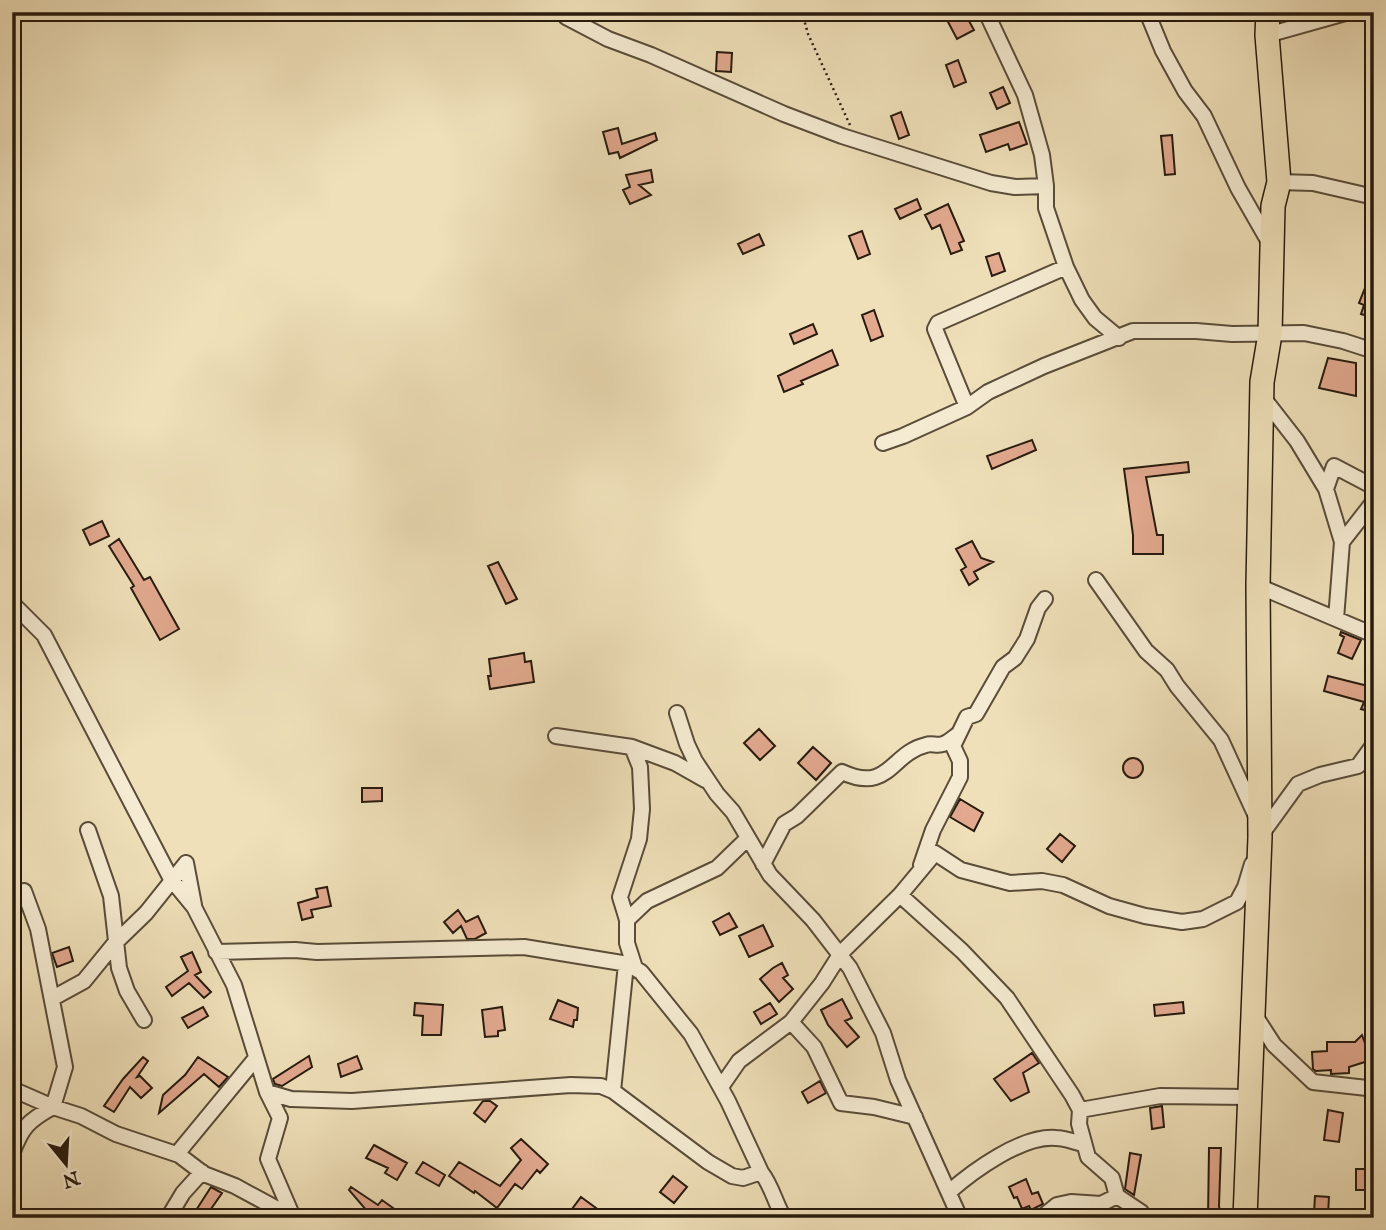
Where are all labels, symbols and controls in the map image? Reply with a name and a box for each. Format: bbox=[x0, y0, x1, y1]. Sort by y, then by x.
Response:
north arrow bbox=[32, 1128, 102, 1198]
text: N bbox=[59, 1164, 83, 1192]

